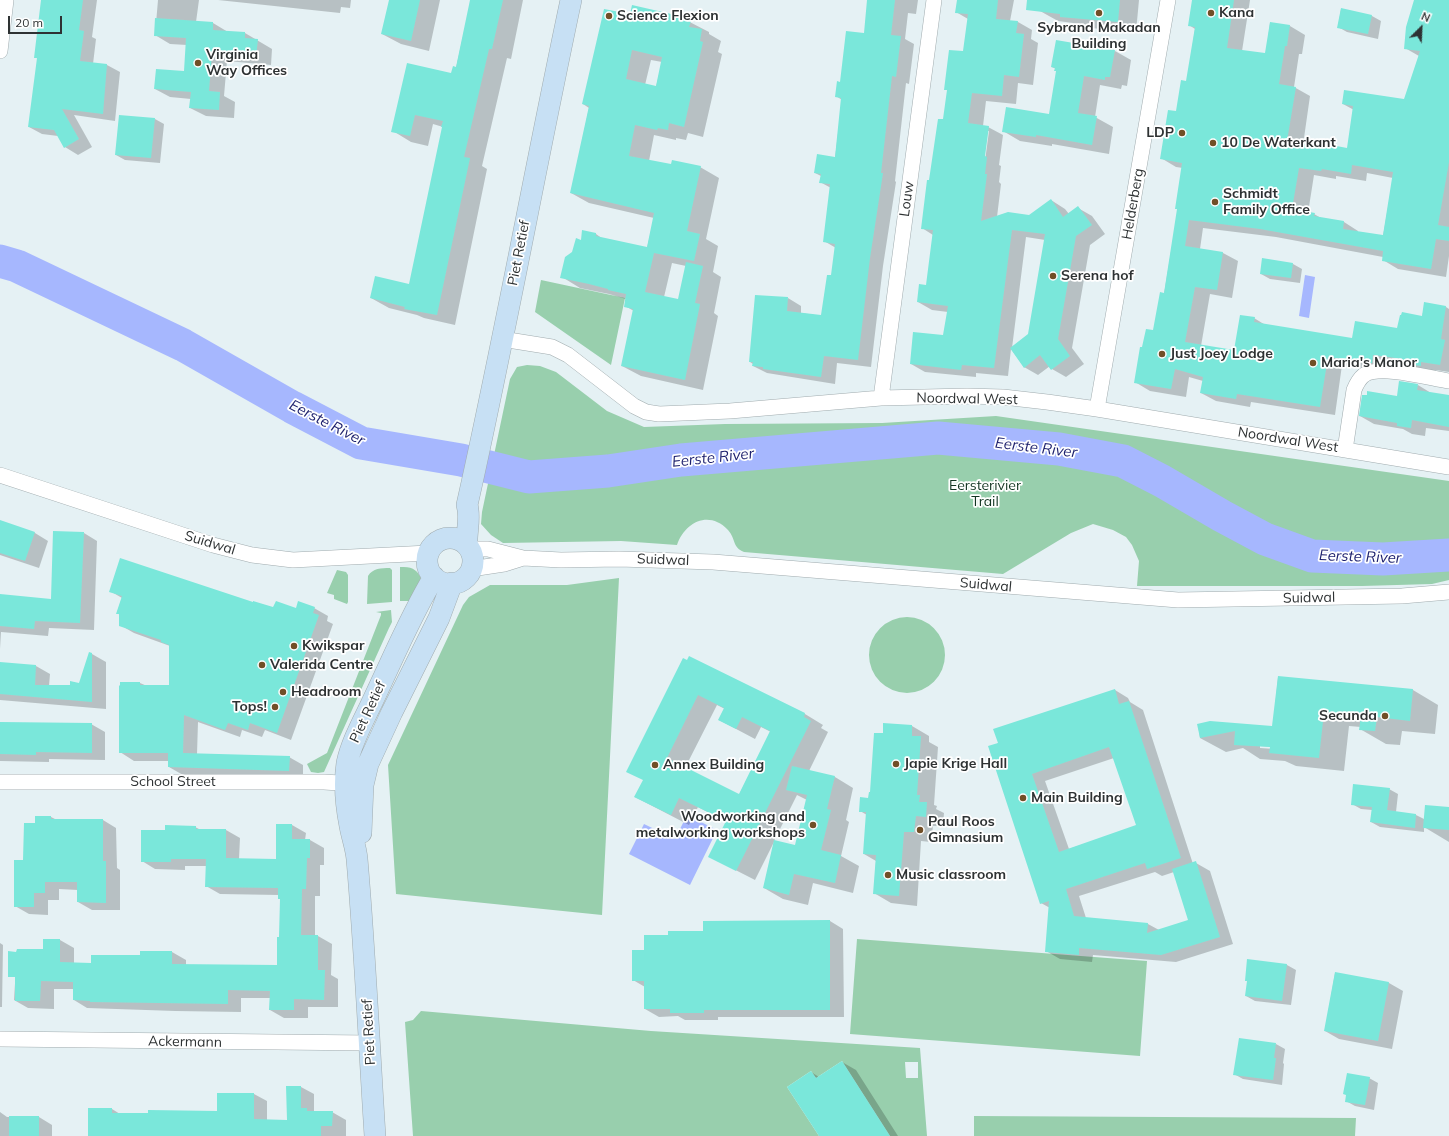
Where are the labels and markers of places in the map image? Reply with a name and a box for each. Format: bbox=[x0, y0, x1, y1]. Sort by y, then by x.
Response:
place label: Kana bbox=[1219, 5, 1254, 21]
place label: Science Flexion bbox=[617, 8, 719, 24]
marker: Sybrand Makadan Building bbox=[1094, 8, 1104, 18]
marker: Kana bbox=[1206, 8, 1216, 18]
marker: Science Flexion bbox=[604, 11, 614, 21]
place label: Sybrand Makadan Building bbox=[1037, 20, 1161, 52]
place label: Virginia Way Offices bbox=[206, 47, 287, 80]
marker: Virginia Way Offices bbox=[193, 58, 203, 68]
place label: LDP bbox=[1146, 125, 1174, 141]
marker: LDP bbox=[1177, 128, 1187, 138]
place label: 10 De Waterkant bbox=[1221, 135, 1336, 151]
marker: 10 De Waterkant bbox=[1208, 138, 1218, 148]
place label: Schmidt Family Office bbox=[1223, 186, 1310, 218]
marker: Schmidt Family Office bbox=[1210, 197, 1220, 207]
place label: Serena hof bbox=[1061, 268, 1134, 284]
marker: Serena hof bbox=[1048, 271, 1058, 281]
place label: Just Joey Lodge bbox=[1170, 346, 1273, 362]
marker: Just Joey Lodge bbox=[1157, 349, 1167, 359]
place label: Maria's Manor bbox=[1321, 355, 1417, 371]
marker: Maria's Manor bbox=[1308, 358, 1318, 368]
place label: Kwikspar bbox=[302, 638, 364, 654]
marker: Kwikspar bbox=[289, 641, 299, 651]
place label: Valerida Centre bbox=[270, 657, 373, 673]
marker: Valerida Centre bbox=[257, 660, 267, 670]
place label: Headroom bbox=[291, 684, 361, 700]
marker: Headroom bbox=[278, 687, 288, 697]
place label: Tops! bbox=[232, 699, 267, 715]
marker: Tops! bbox=[270, 702, 280, 712]
place label: Secunda bbox=[1319, 708, 1377, 724]
marker: Secunda bbox=[1380, 711, 1390, 721]
place label: Japie Krige Hall bbox=[904, 756, 1007, 772]
place label: Annex Building bbox=[663, 757, 764, 773]
marker: Japie Krige Hall bbox=[891, 759, 901, 769]
marker: Annex Building bbox=[650, 760, 660, 770]
place label: Main Building bbox=[1031, 790, 1123, 806]
marker: Main Building bbox=[1018, 793, 1028, 803]
place label: Woodworking and metalworking workshops bbox=[636, 809, 805, 842]
place label: Paul Roos Gimnasium bbox=[928, 814, 1003, 846]
marker: Woodworking and metalworking workshops bbox=[808, 820, 818, 830]
marker: Paul Roos Gimnasium bbox=[915, 825, 925, 835]
place label: Music classroom bbox=[896, 867, 1006, 883]
marker: Music classroom bbox=[883, 870, 893, 880]

